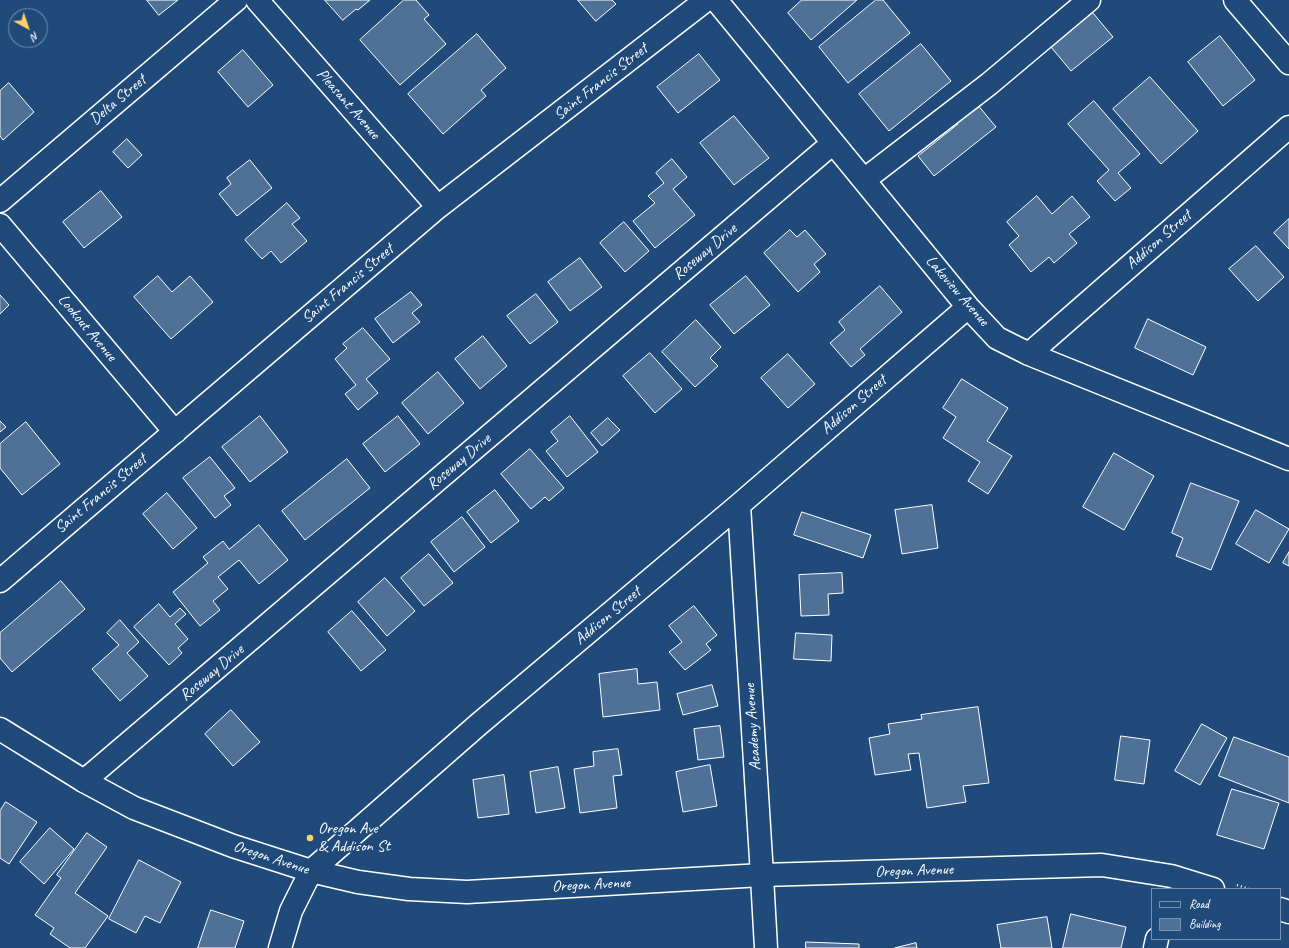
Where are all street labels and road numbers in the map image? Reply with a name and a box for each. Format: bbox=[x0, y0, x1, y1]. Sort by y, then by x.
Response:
street label: Saint Francis Street bbox=[550, 39, 652, 125]
street label: Pleasant Avenue bbox=[312, 65, 384, 143]
street label: Delta Street bbox=[86, 71, 150, 129]
street label: Addison Street bbox=[1122, 206, 1196, 274]
street label: Roseway Drive bbox=[669, 220, 741, 284]
street label: Saint Francis Street bbox=[298, 240, 398, 328]
street label: Lakeview Avenue bbox=[921, 252, 993, 330]
street label: Lookout Avenue bbox=[53, 291, 121, 365]
street label: Addison Street bbox=[817, 371, 891, 439]
street label: Roseway Drive bbox=[423, 430, 495, 494]
street label: Saint Francis Street bbox=[51, 450, 151, 538]
street label: Addison Street bbox=[571, 583, 645, 649]
street label: Roseway Drive bbox=[176, 641, 248, 705]
street label: Academy Avenue bbox=[740, 683, 766, 771]
street label: Oregon Avenue bbox=[231, 837, 311, 879]
street label: Oregon Avenue bbox=[875, 860, 953, 882]
street label: Oregon Avenue bbox=[552, 873, 630, 897]

